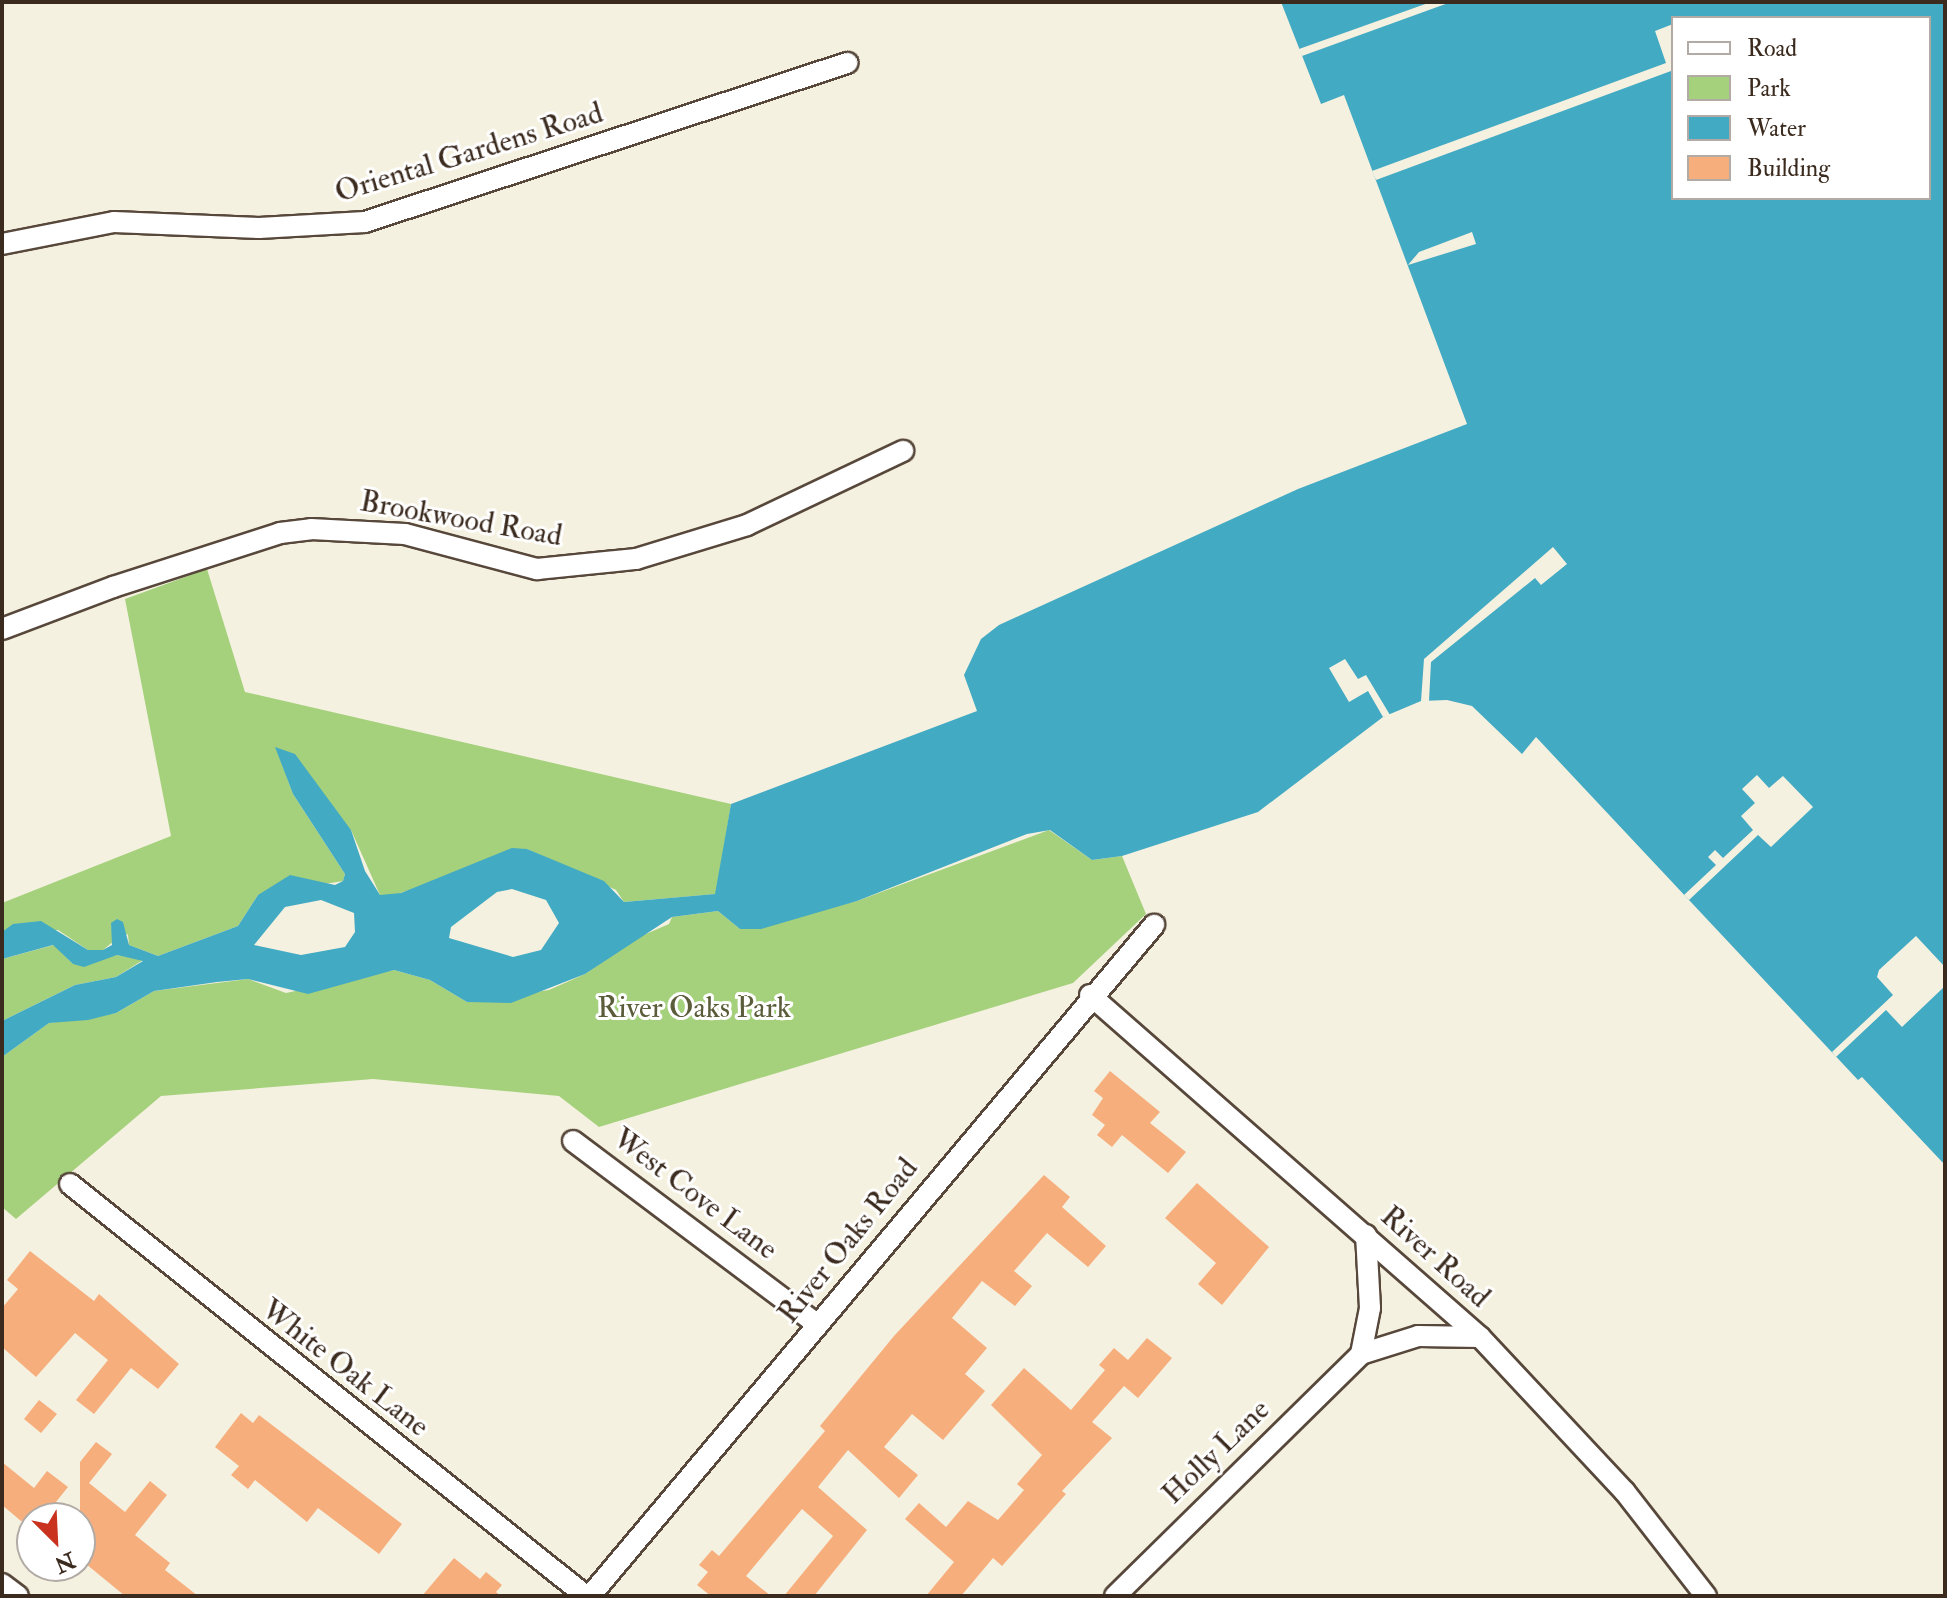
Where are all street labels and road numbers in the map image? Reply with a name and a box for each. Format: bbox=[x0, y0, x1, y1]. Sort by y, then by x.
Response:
street label: Oriental Gardens Road bbox=[331, 95, 607, 211]
street label: Brookwood Road bbox=[357, 484, 565, 554]
street label: West Cove Lane bbox=[606, 1121, 784, 1267]
street label: River Oaks Road bbox=[770, 1151, 926, 1331]
street label: River Road bbox=[1373, 1199, 1497, 1315]
street label: White Oak Lane bbox=[254, 1291, 436, 1445]
street label: Holly Lane bbox=[1155, 1392, 1277, 1512]

